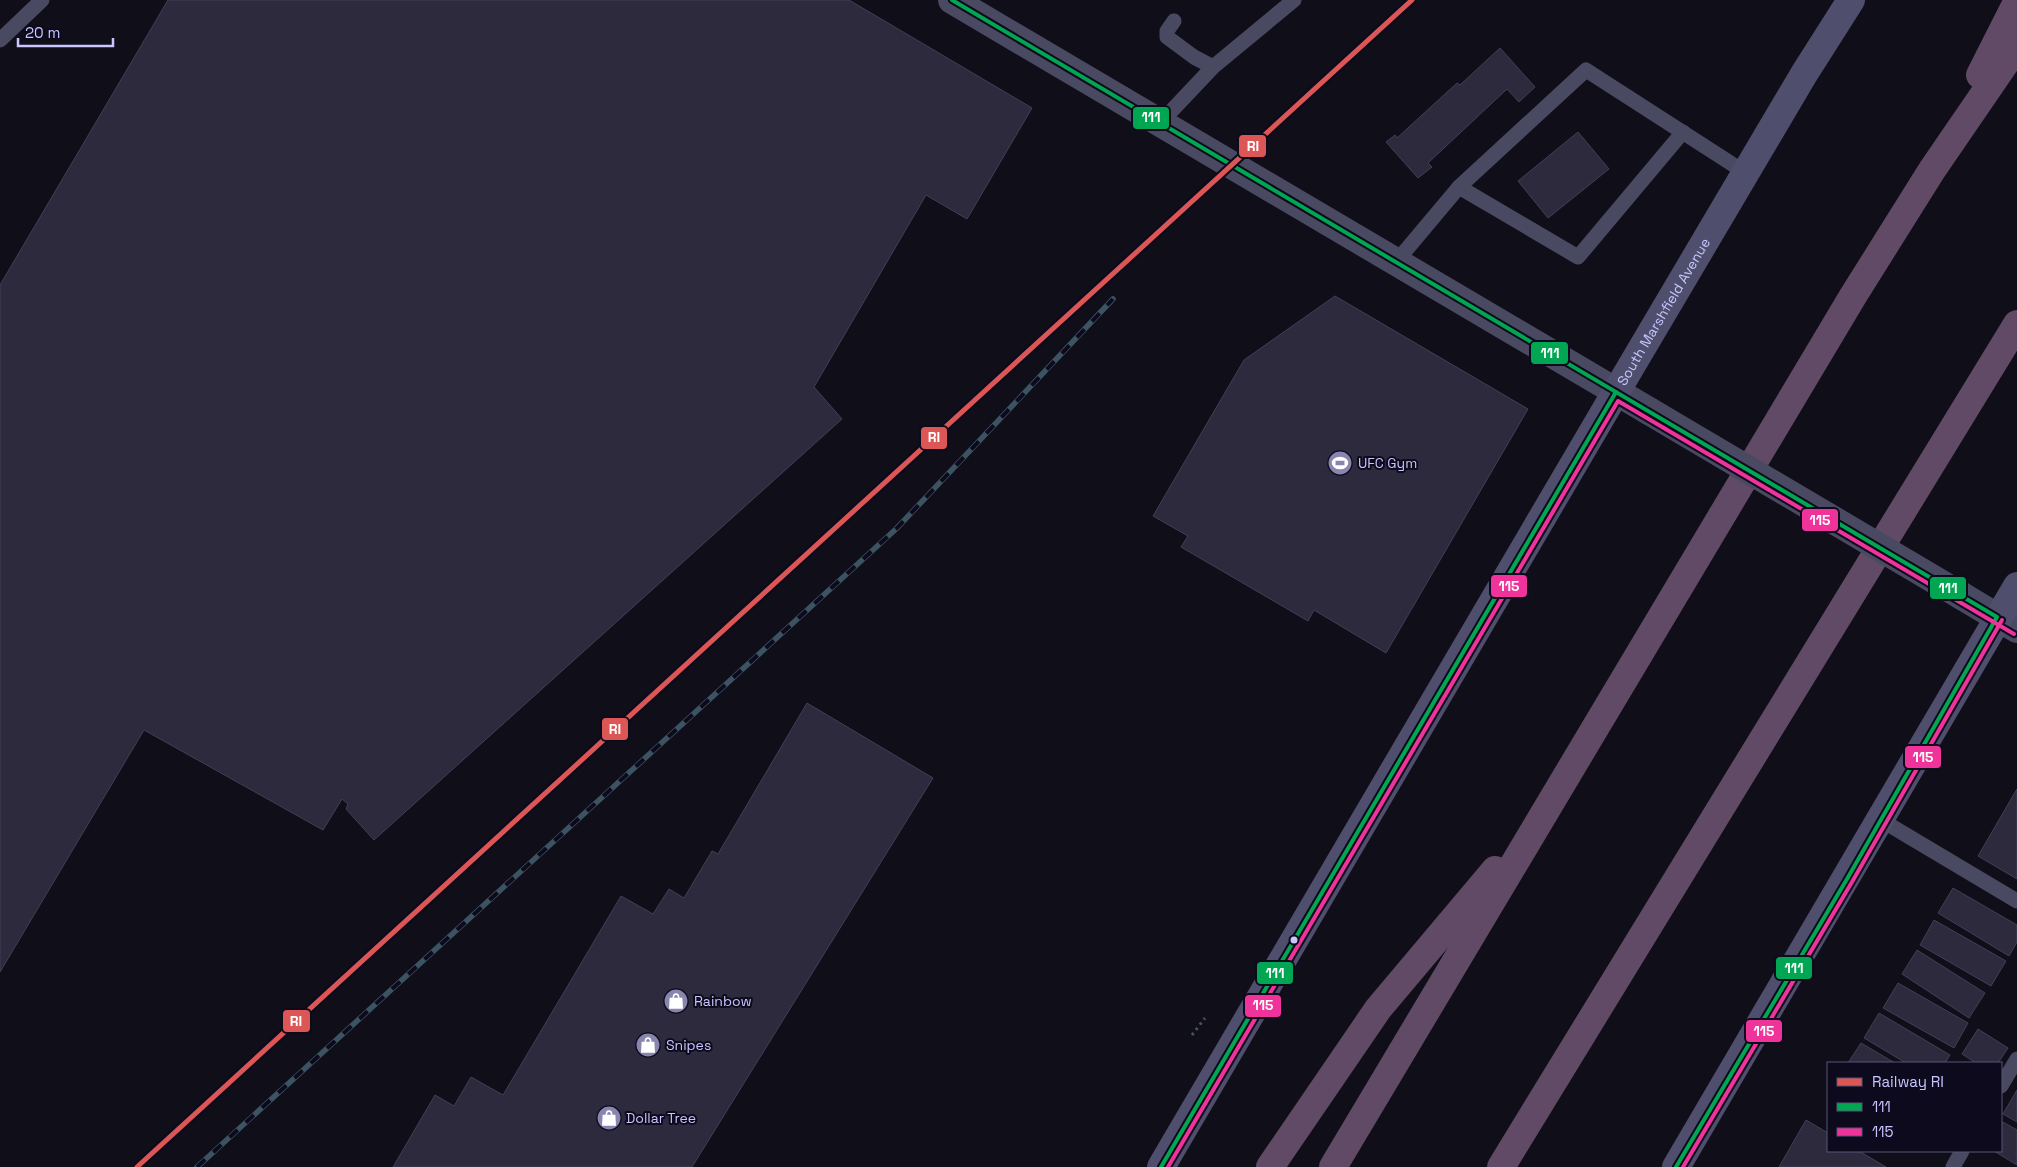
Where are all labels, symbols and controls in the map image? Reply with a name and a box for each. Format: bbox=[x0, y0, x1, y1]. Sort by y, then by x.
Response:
scale bar bbox=[18, 15, 112, 47]
text: 20 m bbox=[25, 23, 60, 42]
line badge: 111 bbox=[1132, 106, 1170, 130]
text: 111 bbox=[1142, 108, 1160, 126]
line badge: RI bbox=[1238, 134, 1267, 158]
text: RI bbox=[1247, 137, 1259, 155]
street label: South Marshfield Avenue bbox=[1613, 235, 1714, 389]
line badge: 111 bbox=[1530, 341, 1569, 365]
text: 111 bbox=[1541, 344, 1559, 362]
line badge: RI bbox=[920, 426, 948, 450]
text: RI bbox=[928, 428, 940, 446]
sports icon: UFC Gym bbox=[1327, 450, 1353, 476]
place label: UFC Gym bbox=[1358, 454, 1417, 472]
line badge: 115 bbox=[1801, 508, 1839, 532]
text: 115 bbox=[1809, 511, 1831, 529]
line badge: 115 bbox=[1490, 574, 1528, 598]
line badge: 111 bbox=[1929, 576, 1967, 600]
text: 115 bbox=[1498, 577, 1520, 595]
text: 111 bbox=[1939, 579, 1957, 597]
line badge: RI bbox=[601, 717, 629, 741]
text: RI bbox=[609, 720, 621, 738]
line badge: 115 bbox=[1904, 745, 1942, 769]
text: 115 bbox=[1912, 748, 1934, 766]
unlabelled marker bbox=[1289, 935, 1299, 945]
line badge: 111 bbox=[1775, 956, 1813, 980]
text: 111 bbox=[1785, 959, 1803, 977]
line badge: 111 bbox=[1256, 961, 1294, 985]
text: 111 bbox=[1266, 964, 1284, 982]
shop icon: Rainbow bbox=[663, 988, 689, 1014]
place label: Rainbow bbox=[694, 992, 752, 1010]
line badge: 115 bbox=[1244, 994, 1282, 1018]
text: 115 bbox=[1252, 996, 1274, 1014]
line badge: RI bbox=[282, 1009, 311, 1033]
text: RI bbox=[290, 1012, 302, 1030]
line badge: 115 bbox=[1745, 1019, 1783, 1043]
text: 115 bbox=[1753, 1022, 1775, 1040]
shop icon: Snipes bbox=[635, 1032, 661, 1058]
place label: Snipes bbox=[666, 1036, 711, 1054]
legend bbox=[1827, 1062, 2002, 1152]
text: Railway RI bbox=[1872, 1072, 1944, 1091]
text: 111 bbox=[1872, 1097, 1891, 1116]
shop icon: Dollar Tree bbox=[596, 1105, 622, 1131]
place label: Dollar Tree bbox=[626, 1109, 696, 1127]
text: 115 bbox=[1872, 1122, 1894, 1141]

